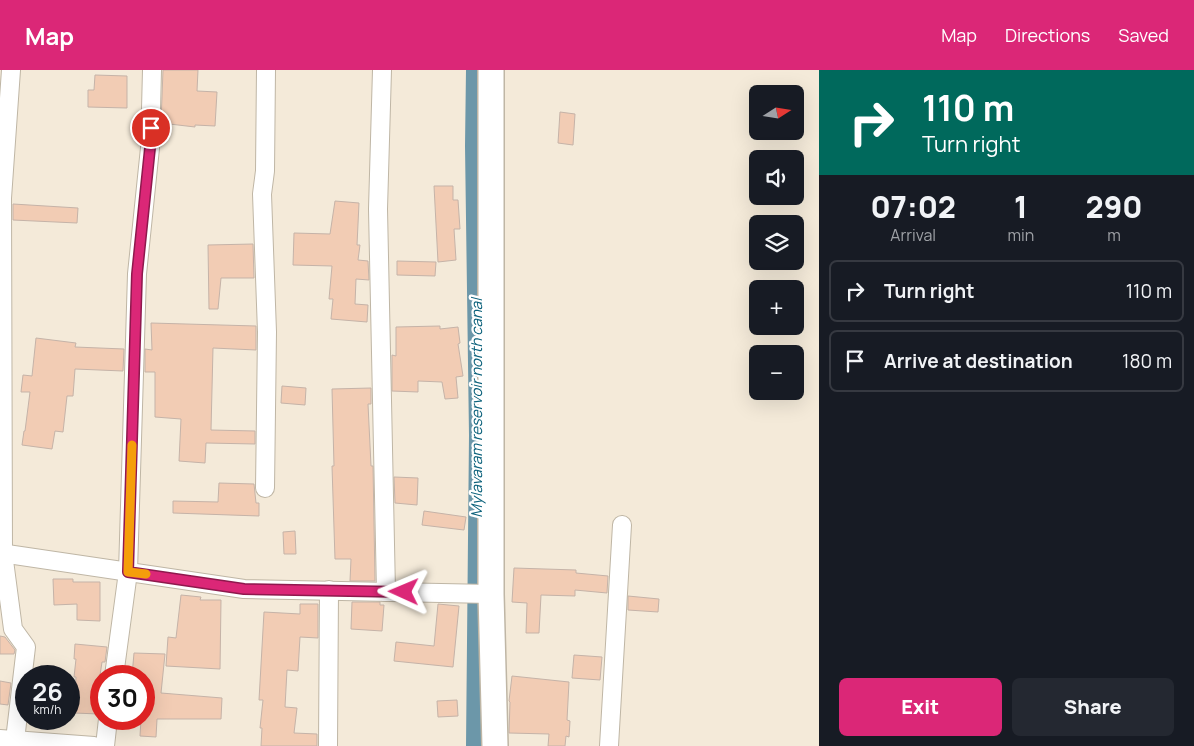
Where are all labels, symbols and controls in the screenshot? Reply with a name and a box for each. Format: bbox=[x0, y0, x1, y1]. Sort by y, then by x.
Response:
text: Map bbox=[25, 19, 74, 52]
text: Map bbox=[941, 23, 977, 47]
text: Directions bbox=[1005, 23, 1090, 47]
text: Saved bbox=[1118, 23, 1169, 47]
text: 110 m bbox=[922, 84, 1014, 132]
north arrow bbox=[749, 85, 804, 140]
map controls bbox=[749, 85, 804, 400]
icon: right bbox=[839, 90, 904, 155]
pin bbox=[130, 107, 172, 149]
icon: arrive bbox=[137, 114, 165, 142]
text: Turn right bbox=[922, 129, 1020, 159]
button: sound bbox=[749, 150, 804, 205]
text: 07:02 bbox=[870, 186, 956, 227]
text: 1 bbox=[1014, 186, 1028, 227]
text: 290 bbox=[1086, 186, 1143, 227]
button: layers bbox=[749, 215, 804, 270]
text: Arrival bbox=[890, 224, 936, 246]
text: min bbox=[1007, 224, 1034, 246]
text: m bbox=[1107, 224, 1121, 246]
icon: right bbox=[841, 277, 869, 305]
text: Turn right bbox=[884, 278, 974, 304]
text: 110 m bbox=[1126, 278, 1172, 304]
button: + bbox=[749, 280, 804, 335]
water label: Mylavaram reservoir north canal bbox=[466, 296, 487, 518]
button: − bbox=[749, 345, 804, 400]
icon: arrive bbox=[841, 347, 869, 375]
text: Arrive at destination bbox=[884, 348, 1073, 374]
text: 180 m bbox=[1122, 348, 1172, 374]
position arrow bbox=[377, 565, 429, 617]
speed limit sign: 30 bbox=[90, 665, 155, 730]
text: 26 bbox=[32, 674, 63, 709]
button: Exit bbox=[839, 678, 1002, 736]
button: Share bbox=[1012, 678, 1174, 736]
text: km/h bbox=[34, 701, 61, 718]

